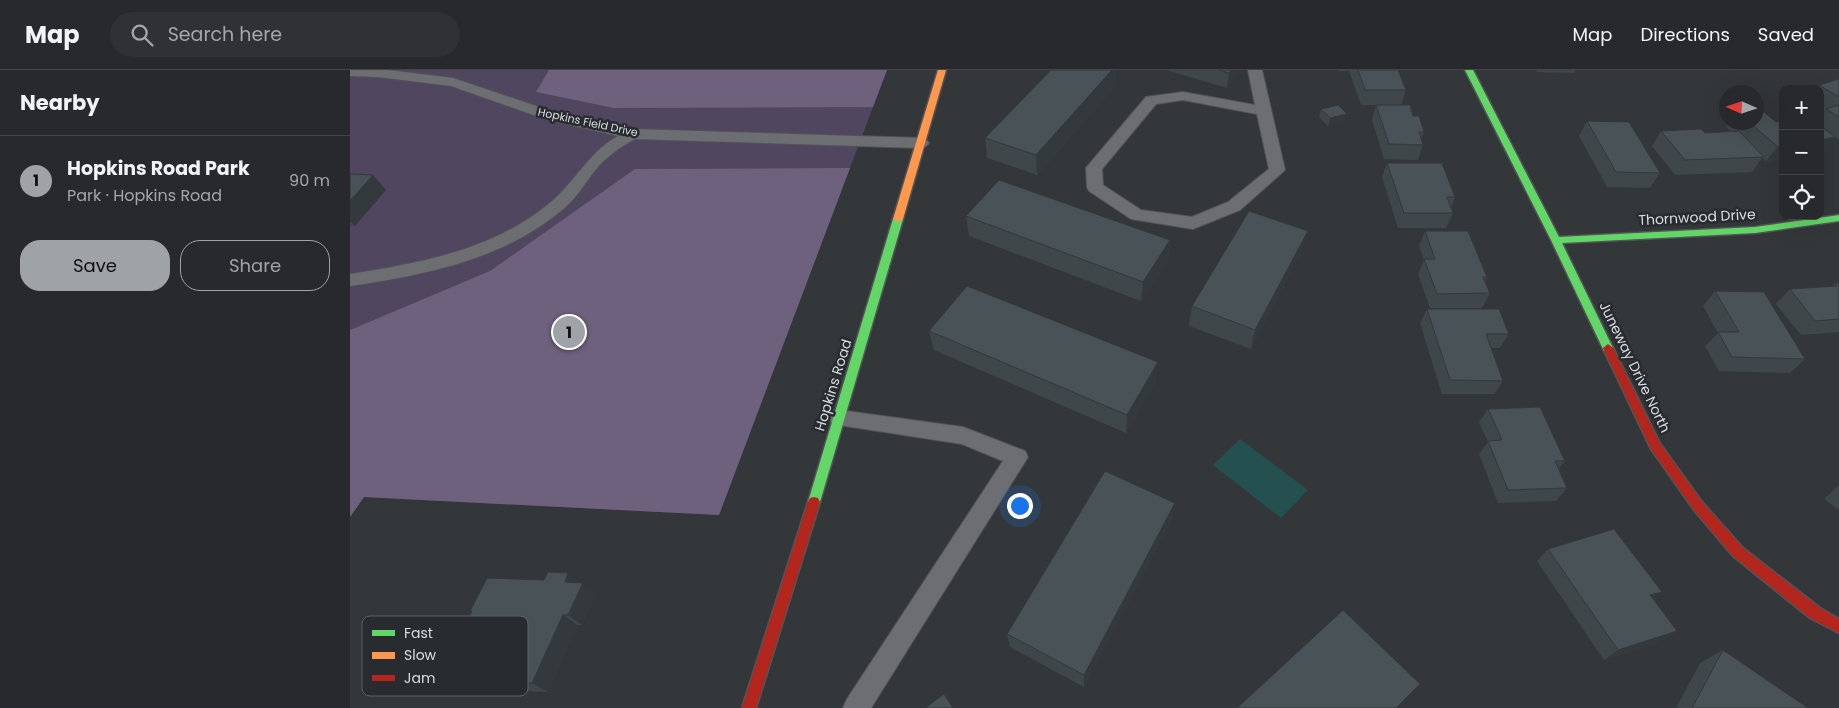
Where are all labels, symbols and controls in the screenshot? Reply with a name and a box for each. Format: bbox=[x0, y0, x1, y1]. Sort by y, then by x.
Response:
search box bbox=[110, 12, 460, 57]
text: Map bbox=[25, 18, 80, 51]
icon: search bbox=[128, 21, 156, 49]
text: Search here bbox=[168, 21, 282, 48]
text: Map bbox=[1573, 22, 1612, 47]
text: Directions bbox=[1640, 22, 1730, 47]
text: Saved bbox=[1758, 22, 1814, 47]
north arrow bbox=[1719, 85, 1764, 130]
map controls bbox=[1779, 85, 1824, 220]
button: + bbox=[1779, 85, 1824, 130]
text: Nearby bbox=[20, 88, 100, 117]
street label: Hopkins Field Drive bbox=[536, 104, 640, 140]
button: − bbox=[1779, 130, 1824, 175]
text: Hopkins Road Park bbox=[67, 155, 250, 182]
text: 1 bbox=[33, 169, 39, 192]
text: 90 m bbox=[289, 169, 330, 192]
button: locate bbox=[1779, 175, 1824, 220]
text: Park · Hopkins Road bbox=[67, 184, 222, 207]
street label: Thornwood Drive bbox=[1638, 204, 1756, 230]
button: Save bbox=[20, 240, 170, 291]
button: Share bbox=[180, 240, 330, 291]
street label: Juneway Drive North bbox=[1595, 298, 1675, 436]
pin: 1 bbox=[553, 313, 585, 351]
street label: Hopkins Road bbox=[810, 337, 856, 433]
your location bbox=[1007, 493, 1033, 519]
legend bbox=[362, 616, 528, 696]
text: Fast bbox=[404, 623, 433, 643]
text: Slow bbox=[404, 645, 437, 665]
text: Jam bbox=[404, 668, 435, 688]

